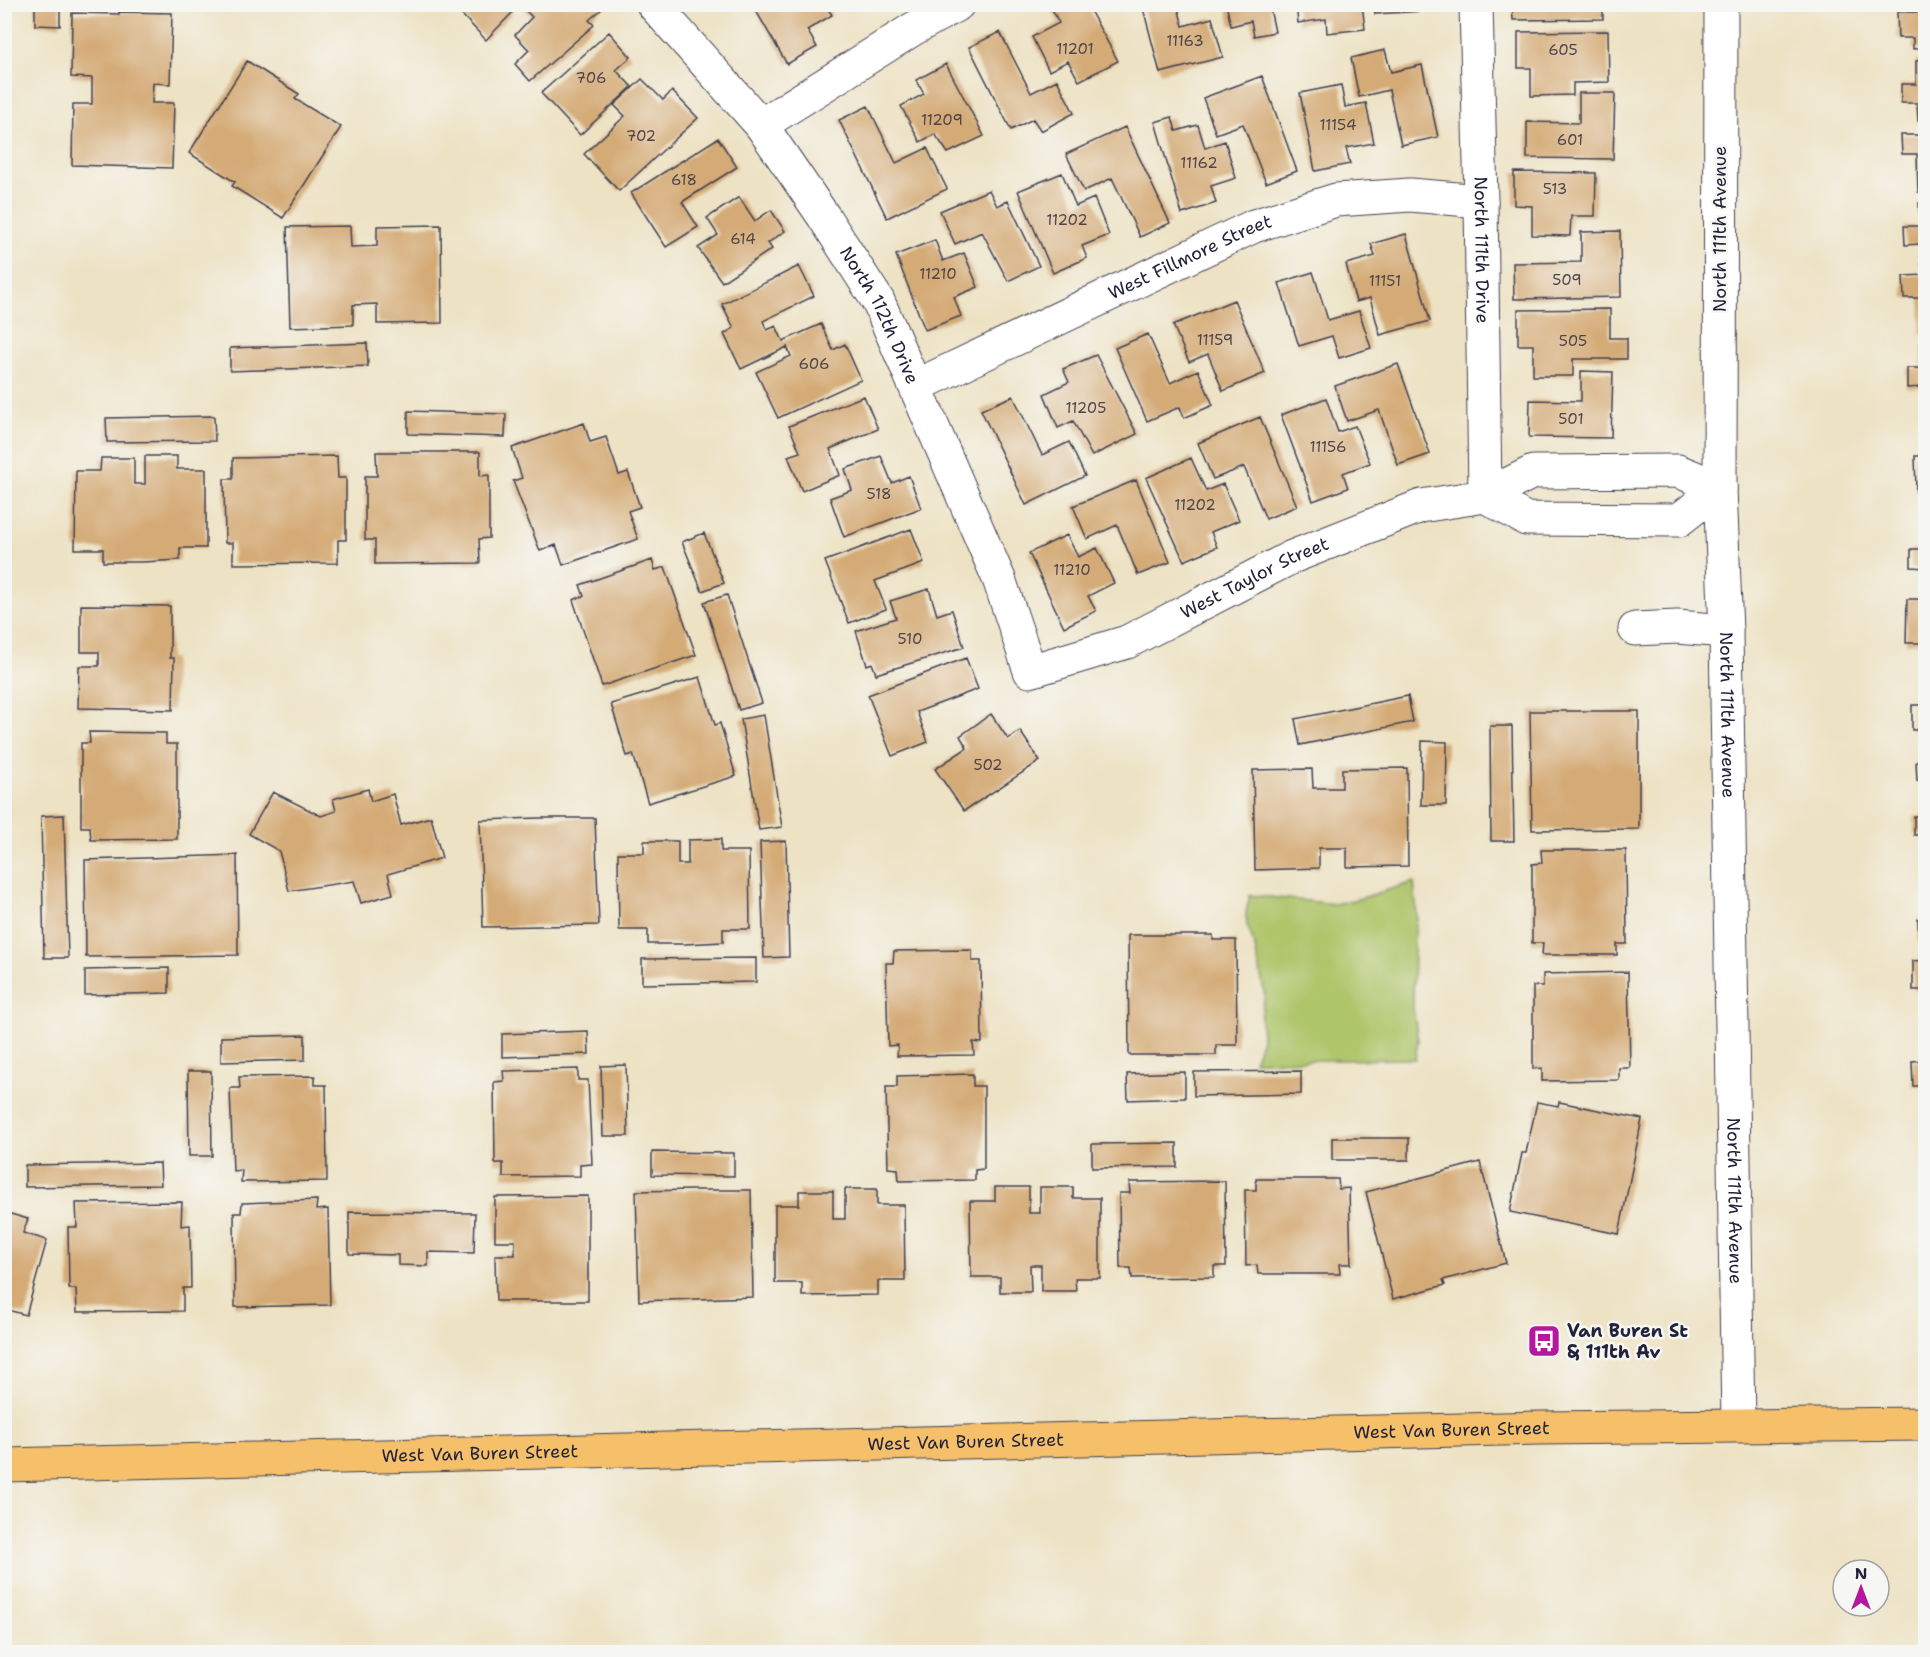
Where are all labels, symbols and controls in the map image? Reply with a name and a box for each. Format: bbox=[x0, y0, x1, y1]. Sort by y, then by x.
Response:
house number: 11163 bbox=[1166, 31, 1204, 51]
house number: 11201 bbox=[1056, 39, 1094, 59]
house number: 605 bbox=[1548, 40, 1578, 60]
house number: 706 bbox=[576, 68, 606, 88]
house number: 11209 bbox=[921, 110, 963, 130]
house number: 11154 bbox=[1320, 115, 1356, 135]
house number: 702 bbox=[626, 126, 656, 146]
house number: 601 bbox=[1557, 130, 1583, 150]
street label: North 111th Avenue bbox=[1708, 146, 1732, 312]
house number: 11162 bbox=[1180, 153, 1218, 173]
house number: 618 bbox=[671, 170, 697, 190]
street label: North 111th Drive bbox=[1468, 176, 1495, 324]
house number: 513 bbox=[1543, 179, 1567, 199]
street label: West Fillmore Street bbox=[1104, 209, 1275, 305]
house number: 11202 bbox=[1046, 210, 1088, 230]
house number: 614 bbox=[730, 229, 756, 249]
street label: North 112th Drive bbox=[834, 242, 925, 388]
house number: 11210 bbox=[919, 264, 957, 284]
house number: 509 bbox=[1552, 270, 1582, 290]
house number: 11151 bbox=[1369, 271, 1401, 291]
house number: 11159 bbox=[1197, 330, 1233, 350]
house number: 505 bbox=[1559, 331, 1587, 351]
house number: 606 bbox=[799, 354, 829, 374]
house number: 11205 bbox=[1066, 398, 1106, 418]
house number: 501 bbox=[1558, 409, 1584, 429]
house number: 11156 bbox=[1310, 437, 1346, 457]
house number: 518 bbox=[866, 484, 892, 504]
house number: 11202 bbox=[1174, 495, 1216, 515]
street label: West Taylor Street bbox=[1176, 532, 1333, 624]
house number: 11210 bbox=[1053, 560, 1091, 580]
house number: 510 bbox=[898, 629, 922, 649]
street label: North 111th Avenue bbox=[1714, 631, 1741, 798]
house number: 502 bbox=[973, 755, 1003, 775]
street label: North 111th Avenue bbox=[1721, 1117, 1748, 1284]
place label: Van Buren St & 111th Av bbox=[1567, 1319, 1688, 1364]
bus stop icon: Van Buren St & 111th Av bbox=[1526, 1323, 1562, 1359]
street label: West Van Buren Street bbox=[1353, 1416, 1550, 1444]
street label: West Van Buren Street bbox=[867, 1427, 1064, 1456]
street label: West Van Buren Street bbox=[381, 1439, 579, 1468]
north arrow bbox=[1831, 1558, 1891, 1618]
text: N bbox=[1855, 1563, 1867, 1584]

